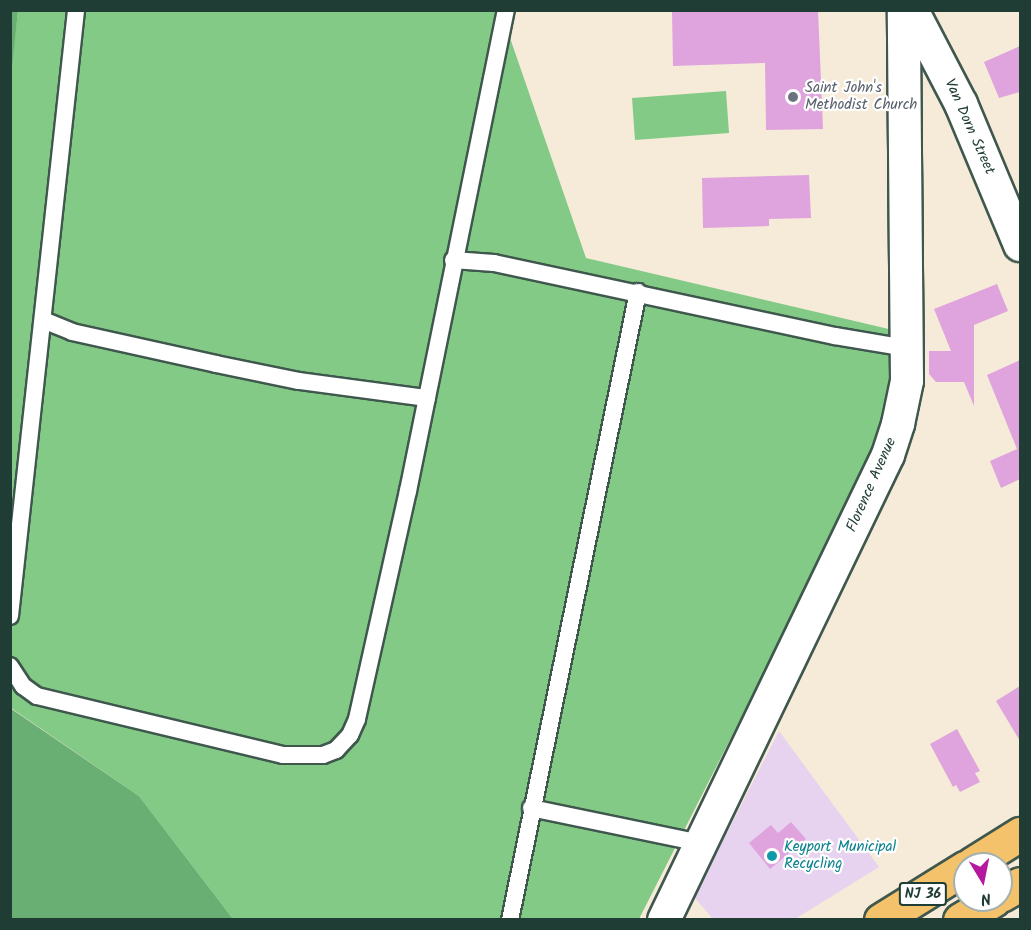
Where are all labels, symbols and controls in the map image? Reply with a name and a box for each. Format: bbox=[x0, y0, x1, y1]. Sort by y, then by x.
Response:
street label: Van Dorn Street bbox=[940, 77, 998, 177]
place label: Saint John's Methodist Church bbox=[805, 79, 917, 114]
marker: Saint John's Methodist Church bbox=[786, 90, 800, 104]
street label: Florence Avenue bbox=[843, 435, 901, 535]
place label: Keyport Municipal Recycling bbox=[784, 838, 896, 873]
marker: Keyport Municipal Recycling bbox=[765, 849, 779, 863]
north arrow bbox=[953, 852, 1013, 912]
road number: NJ 36 bbox=[898, 883, 948, 905]
text: N bbox=[979, 885, 993, 911]

